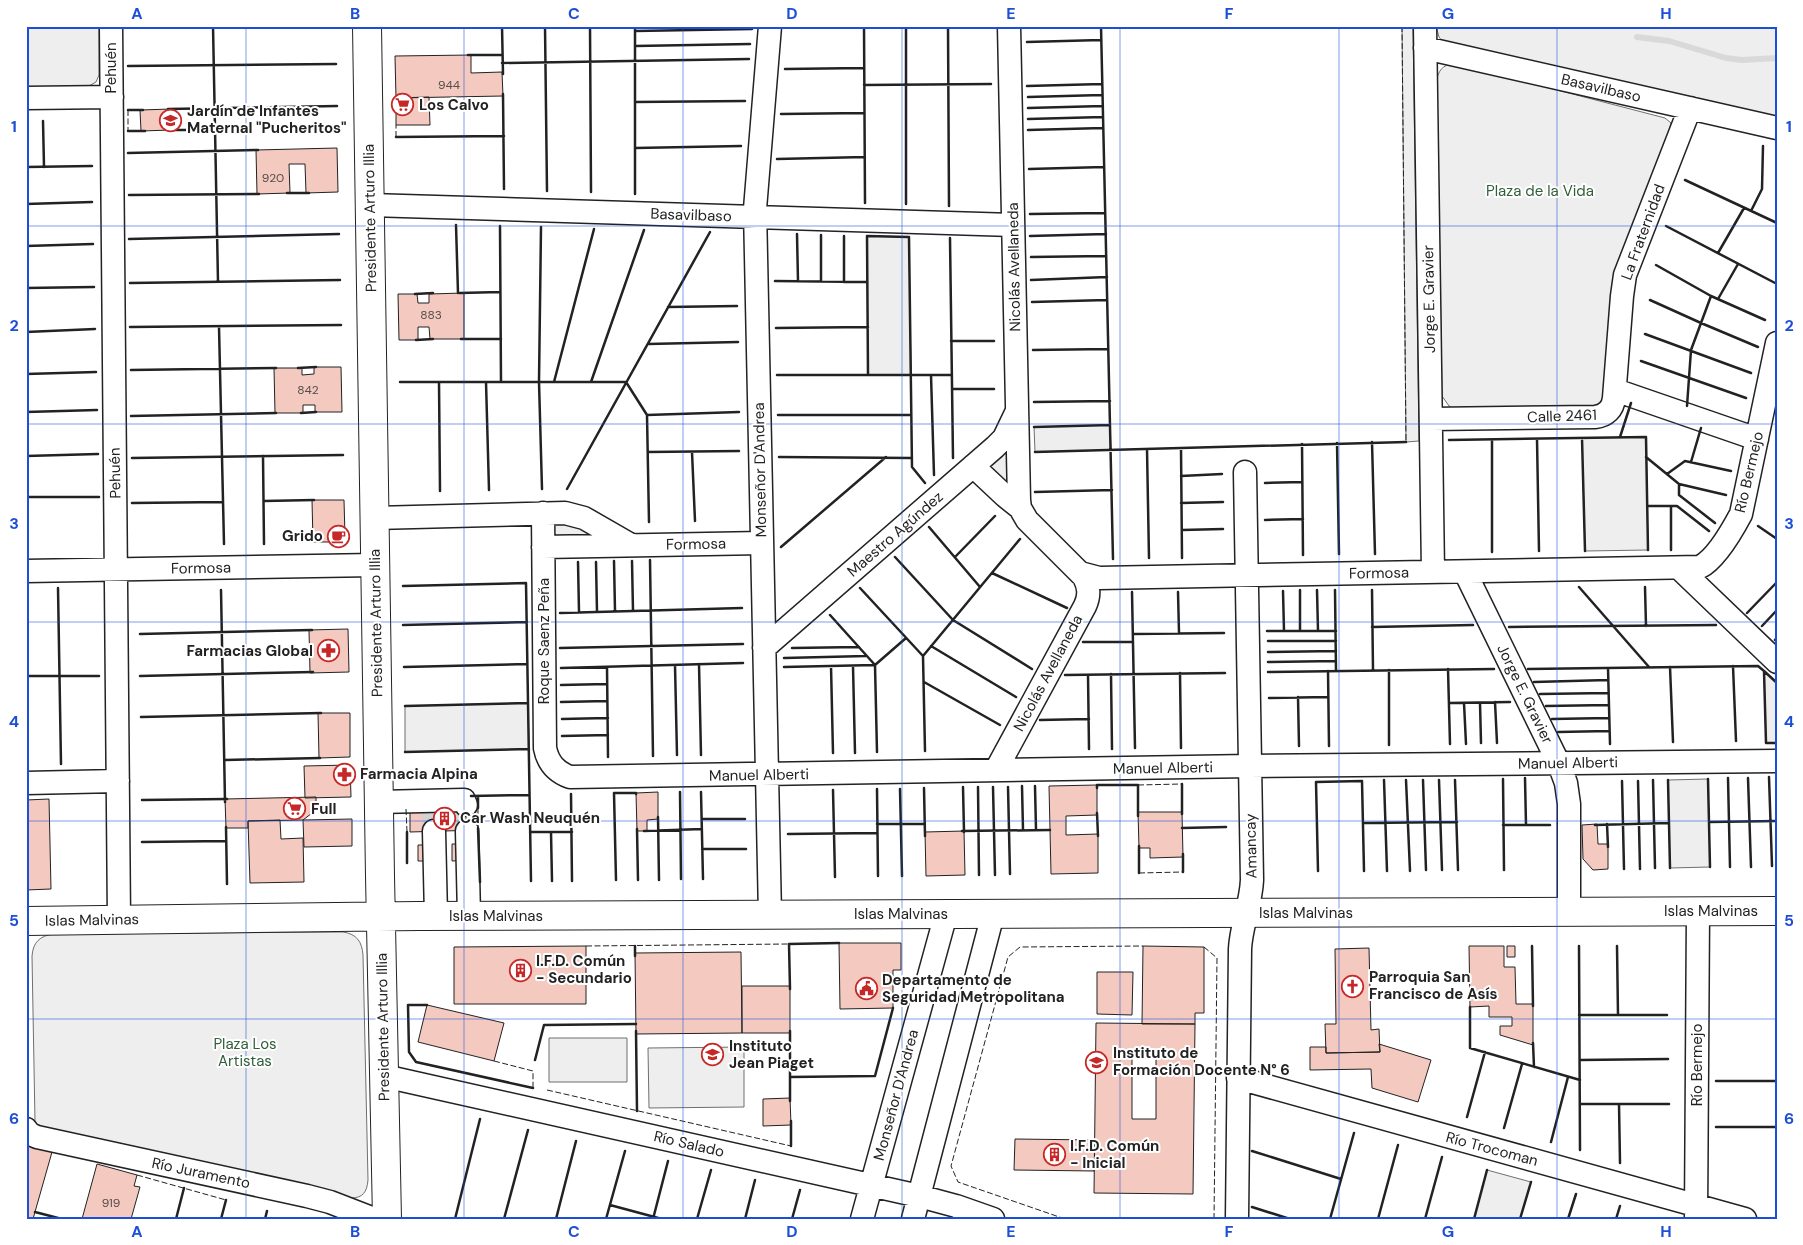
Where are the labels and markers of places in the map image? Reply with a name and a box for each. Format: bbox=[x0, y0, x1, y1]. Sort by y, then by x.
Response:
supermarket icon: Los Calvo bbox=[391, 93, 415, 117]
place label: Los Calvo bbox=[419, 95, 489, 115]
place label: Jardín de Infantes Maternal "Pucheritos" bbox=[187, 101, 347, 138]
school or university icon: Jardín de Infantes Maternal "Pucheritos" bbox=[159, 108, 183, 132]
cafe icon: Grido bbox=[327, 524, 351, 548]
place label: Grido bbox=[282, 526, 323, 546]
pharmacy icon: Farmacias Global bbox=[317, 639, 341, 663]
place label: Farmacias Global bbox=[187, 641, 313, 661]
pharmacy icon: Farmacia Alpina bbox=[332, 762, 356, 786]
place label: Farmacia Alpina bbox=[360, 764, 478, 784]
supermarket icon: Full bbox=[283, 797, 307, 821]
place label: Full bbox=[311, 799, 337, 819]
building icon: Car Wash Neuquén bbox=[432, 806, 456, 830]
place label: Car Wash Neuquén bbox=[460, 808, 600, 828]
place label: I.F.D. Común - Secundario bbox=[536, 951, 632, 988]
building icon: I.F.D. Común - Secundario bbox=[508, 958, 532, 982]
place label: Parroquia San Francisco de Asís bbox=[1369, 967, 1497, 1004]
place label: Departamento de Seguridad Metropolitana bbox=[882, 970, 1065, 1007]
church icon: Parroquia San Francisco de Asís bbox=[1341, 974, 1365, 998]
public building icon: Departamento de Seguridad Metropolitana bbox=[854, 977, 878, 1001]
place label: Instituto Jean Piaget bbox=[729, 1036, 814, 1073]
school or university icon: Instituto Jean Piaget bbox=[701, 1043, 725, 1067]
place label: Instituto de Formación Docente N° 6 bbox=[1113, 1043, 1290, 1080]
school or university icon: Instituto de Formación Docente N° 6 bbox=[1085, 1050, 1109, 1074]
place label: I.F.D. Común - Inicial bbox=[1070, 1136, 1159, 1173]
building icon: I.F.D. Común - Inicial bbox=[1042, 1143, 1066, 1167]

